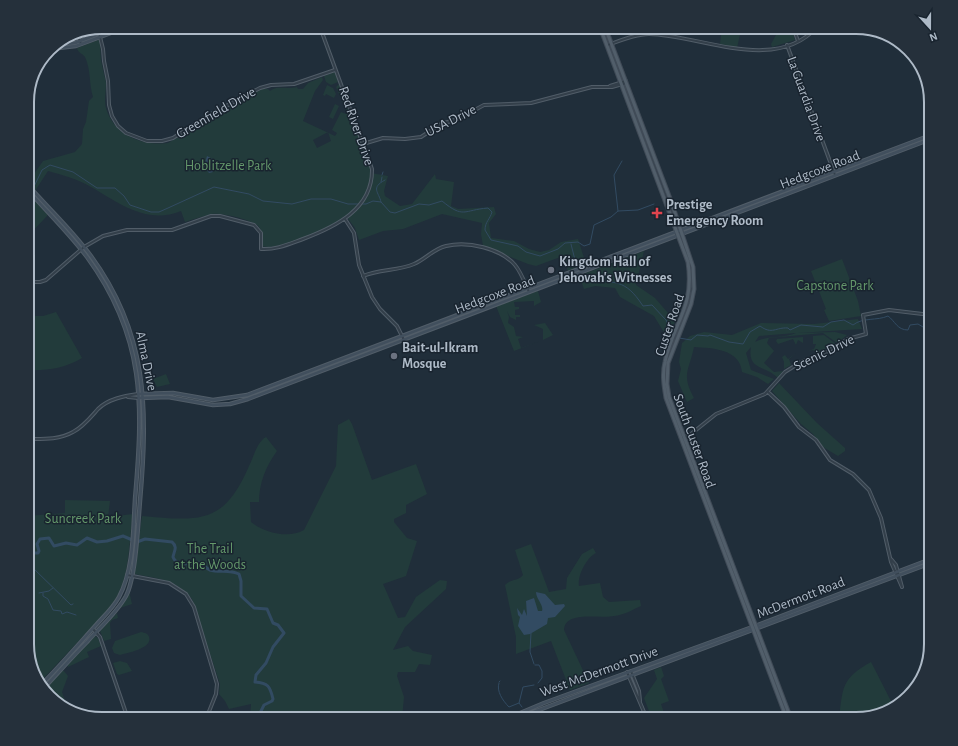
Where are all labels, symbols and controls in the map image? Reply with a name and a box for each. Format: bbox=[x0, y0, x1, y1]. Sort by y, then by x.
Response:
north arrow bbox=[910, 8, 950, 48]
text: N bbox=[928, 30, 939, 43]
street label: La Guardia Drive bbox=[784, 55, 828, 143]
street label: Greenfield Drive bbox=[174, 85, 258, 141]
street label: Red River Drive bbox=[336, 85, 376, 167]
street label: USA Drive bbox=[423, 102, 479, 140]
street label: Hedgcoxe Road bbox=[778, 148, 862, 192]
park label: Hoblitzelle Park bbox=[185, 159, 272, 173]
place label: Prestige Emergency Room bbox=[666, 198, 763, 228]
marker: Prestige Emergency Room bbox=[651, 207, 663, 219]
place label: Kingdom Hall of Jehovah's Witnesses bbox=[559, 255, 672, 285]
marker: Kingdom Hall of Jehovah's Witnesses bbox=[546, 265, 556, 275]
street label: Hedgcoxe Road bbox=[453, 273, 537, 317]
park label: Capstone Park bbox=[796, 279, 874, 293]
street label: Custer Road bbox=[653, 292, 687, 358]
street label: Alma Drive bbox=[133, 330, 159, 392]
street label: Scenic Drive bbox=[791, 332, 857, 374]
place label: Bait-ul-Ikram Mosque bbox=[402, 341, 478, 371]
marker: Bait-ul-Ikram Mosque bbox=[389, 351, 399, 361]
street label: South Custer Road bbox=[670, 392, 718, 490]
park label: Suncreek Park bbox=[45, 512, 122, 526]
park label: The Trail at the Woods bbox=[174, 542, 246, 572]
street label: McDermott Road bbox=[755, 575, 847, 621]
street label: West McDermott Drive bbox=[538, 644, 660, 700]

